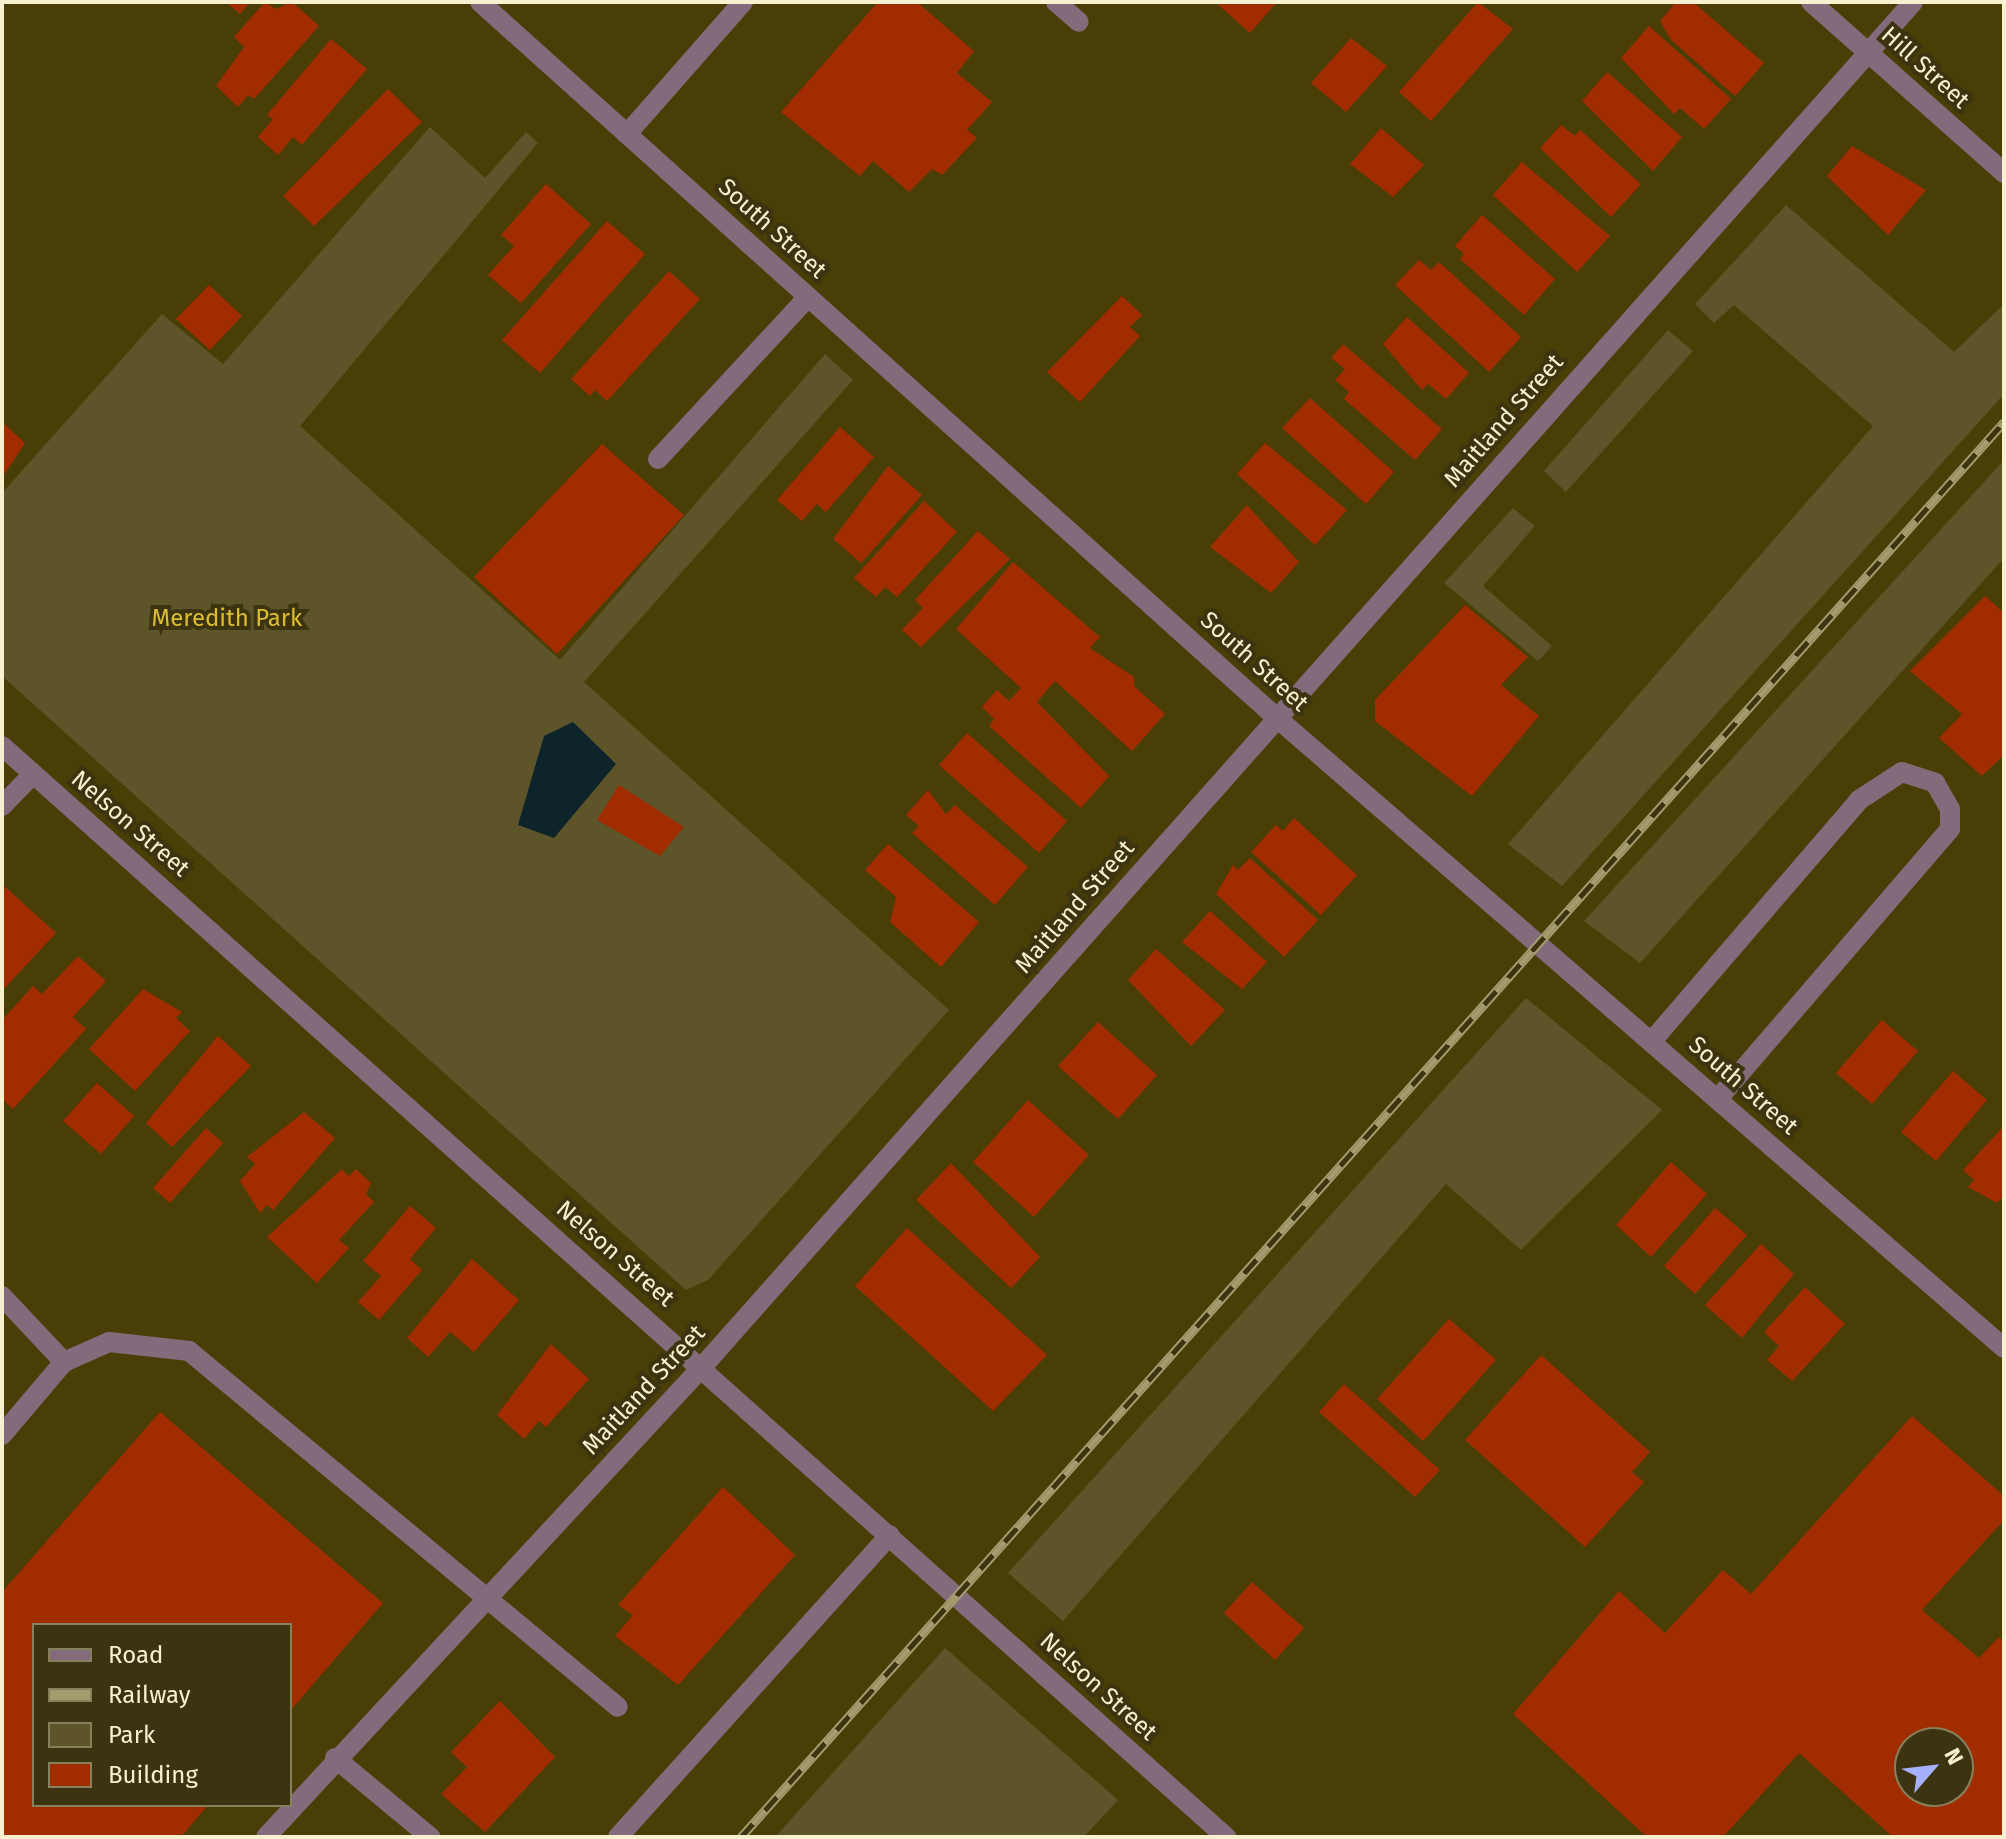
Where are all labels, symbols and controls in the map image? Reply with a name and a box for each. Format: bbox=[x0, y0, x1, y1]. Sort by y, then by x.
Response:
street label: Hill Street bbox=[1875, 21, 1975, 115]
street label: South Street bbox=[712, 173, 832, 285]
street label: Maitland Street bbox=[1438, 349, 1570, 493]
park label: Meredith Park bbox=[152, 605, 302, 633]
street label: South Street bbox=[1194, 606, 1314, 718]
street label: Nelson Street bbox=[65, 765, 195, 883]
street label: Maitland Street bbox=[1009, 835, 1141, 979]
street label: South Street bbox=[1683, 1031, 1803, 1141]
street label: Nelson Street bbox=[550, 1195, 680, 1313]
street label: Maitland Street bbox=[577, 1319, 711, 1461]
legend bbox=[32, 1623, 292, 1807]
street label: Nelson Street bbox=[1034, 1627, 1162, 1747]
text: Road bbox=[108, 1641, 163, 1669]
text: Railway bbox=[108, 1681, 191, 1709]
text: Park bbox=[108, 1721, 155, 1749]
north arrow bbox=[1894, 1727, 1974, 1807]
text: N bbox=[1939, 1744, 1969, 1769]
text: Building bbox=[108, 1761, 198, 1789]

